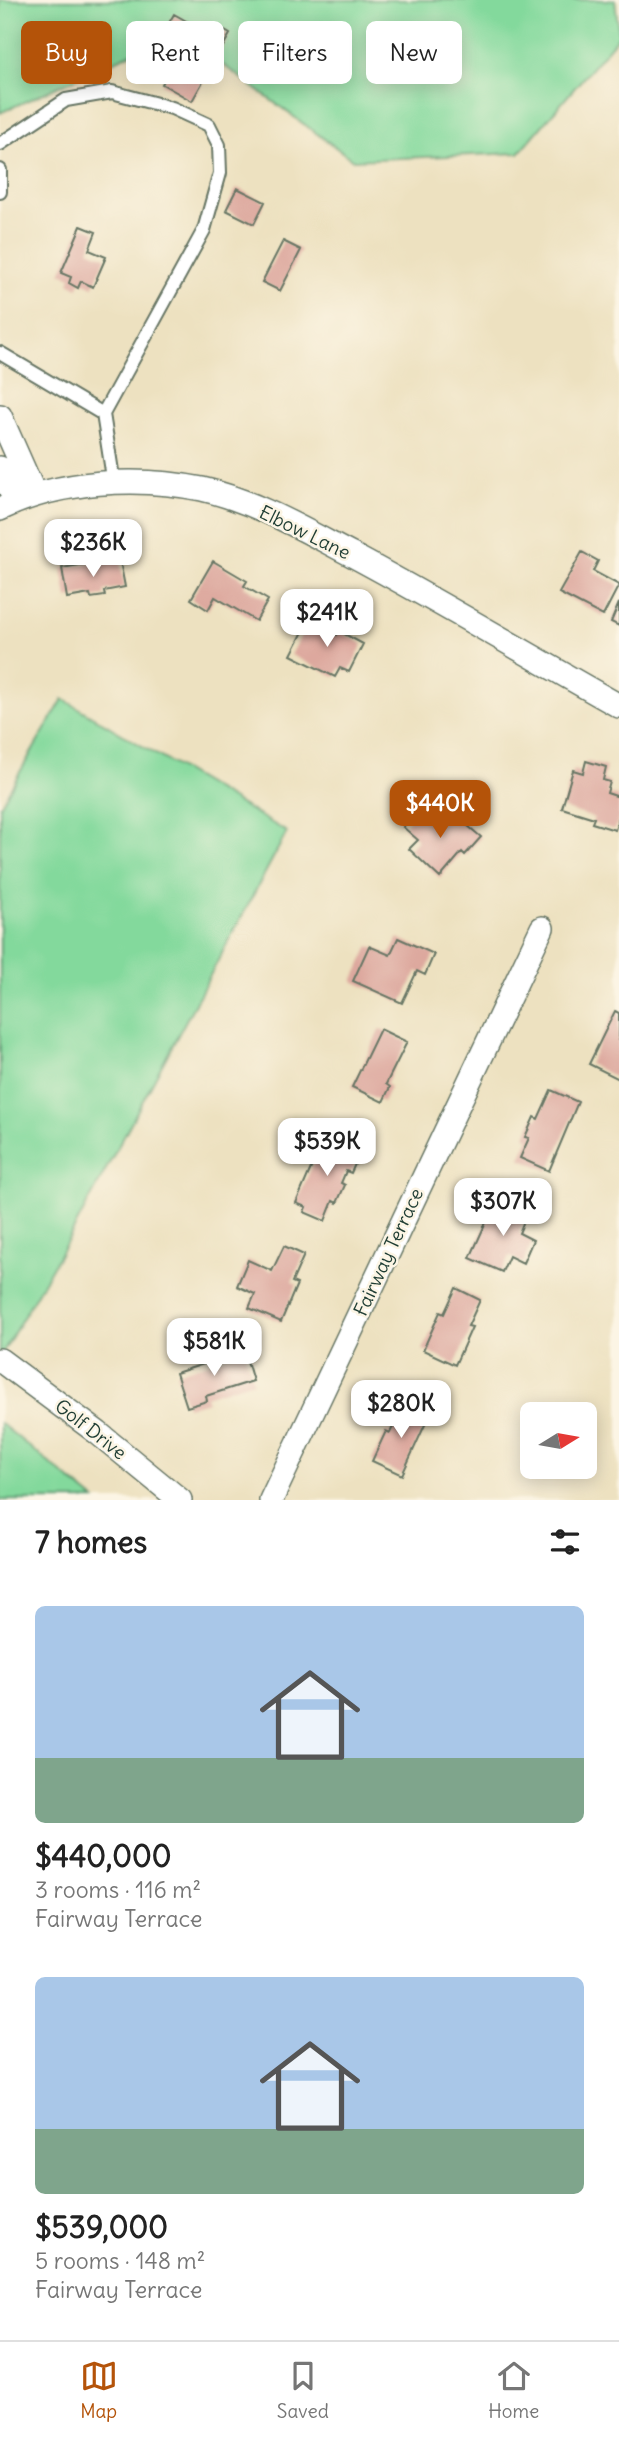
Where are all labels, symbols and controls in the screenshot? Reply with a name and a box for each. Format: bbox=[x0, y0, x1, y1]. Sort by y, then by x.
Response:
chip: Buy bbox=[21, 21, 112, 84]
chip: Rent bbox=[126, 21, 224, 84]
chip: Filters bbox=[238, 21, 352, 84]
chip: New bbox=[366, 21, 462, 84]
street label: Elbow Lane bbox=[256, 500, 354, 564]
pin: $236K bbox=[44, 520, 142, 579]
text: $236K bbox=[60, 527, 126, 556]
pin: $241K bbox=[278, 590, 376, 649]
text: $241K bbox=[296, 597, 358, 626]
pin: $440K bbox=[391, 780, 489, 840]
text: $440K bbox=[406, 788, 474, 817]
pin: $539K bbox=[278, 1118, 376, 1178]
text: $539K bbox=[294, 1126, 360, 1155]
pin: $307K bbox=[454, 1178, 552, 1238]
street label: Fairway Terrace bbox=[348, 1184, 428, 1320]
text: $307K bbox=[470, 1186, 536, 1215]
pin: $581K bbox=[165, 1318, 263, 1378]
text: $581K bbox=[183, 1326, 245, 1355]
pin: $280K bbox=[352, 1380, 450, 1440]
text: $280K bbox=[367, 1388, 435, 1417]
street label: Golf Drive bbox=[50, 1394, 132, 1464]
north arrow bbox=[520, 1402, 597, 1479]
map controls bbox=[520, 1402, 597, 1479]
text: 7 homes bbox=[35, 1523, 147, 1561]
icon: filters bbox=[546, 1523, 584, 1561]
icon: home bbox=[247, 1652, 373, 1778]
text: $440,000 bbox=[35, 1837, 172, 1875]
text: 3 rooms · 116 m² bbox=[35, 1875, 201, 1904]
text: Fairway Terrace bbox=[35, 1904, 202, 1933]
icon: home bbox=[247, 2023, 373, 2149]
text: $539,000 bbox=[35, 2208, 168, 2246]
text: 5 rooms · 148 m² bbox=[35, 2246, 205, 2275]
text: Fairway Terrace bbox=[35, 2275, 202, 2304]
tab: Map bbox=[80, 2357, 118, 2423]
tab: Saved bbox=[277, 2357, 329, 2423]
tab: Home bbox=[488, 2357, 539, 2423]

